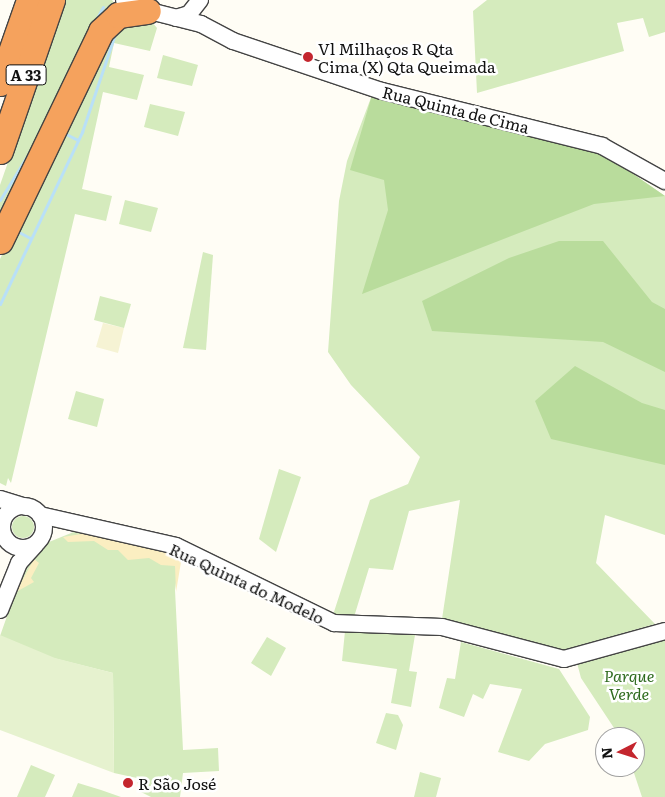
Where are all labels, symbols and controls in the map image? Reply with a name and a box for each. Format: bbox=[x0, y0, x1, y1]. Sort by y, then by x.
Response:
place label: Vl Milhaços R Qta Cima (X) Qta Queimada bbox=[318, 38, 496, 76]
marker: Vl Milhaços R Qta Cima (X) Qta Queimada bbox=[302, 51, 314, 63]
road number: A 33 bbox=[5, 62, 47, 88]
street label: Rua Quinta de Cima bbox=[381, 81, 531, 137]
street label: Rua Quinta do Modelo bbox=[167, 539, 327, 627]
park label: Parque Verde bbox=[604, 665, 654, 703]
north arrow bbox=[595, 727, 645, 777]
text: N bbox=[596, 746, 617, 760]
place label: R São José bbox=[138, 773, 216, 793]
marker: R São José bbox=[122, 777, 134, 789]

